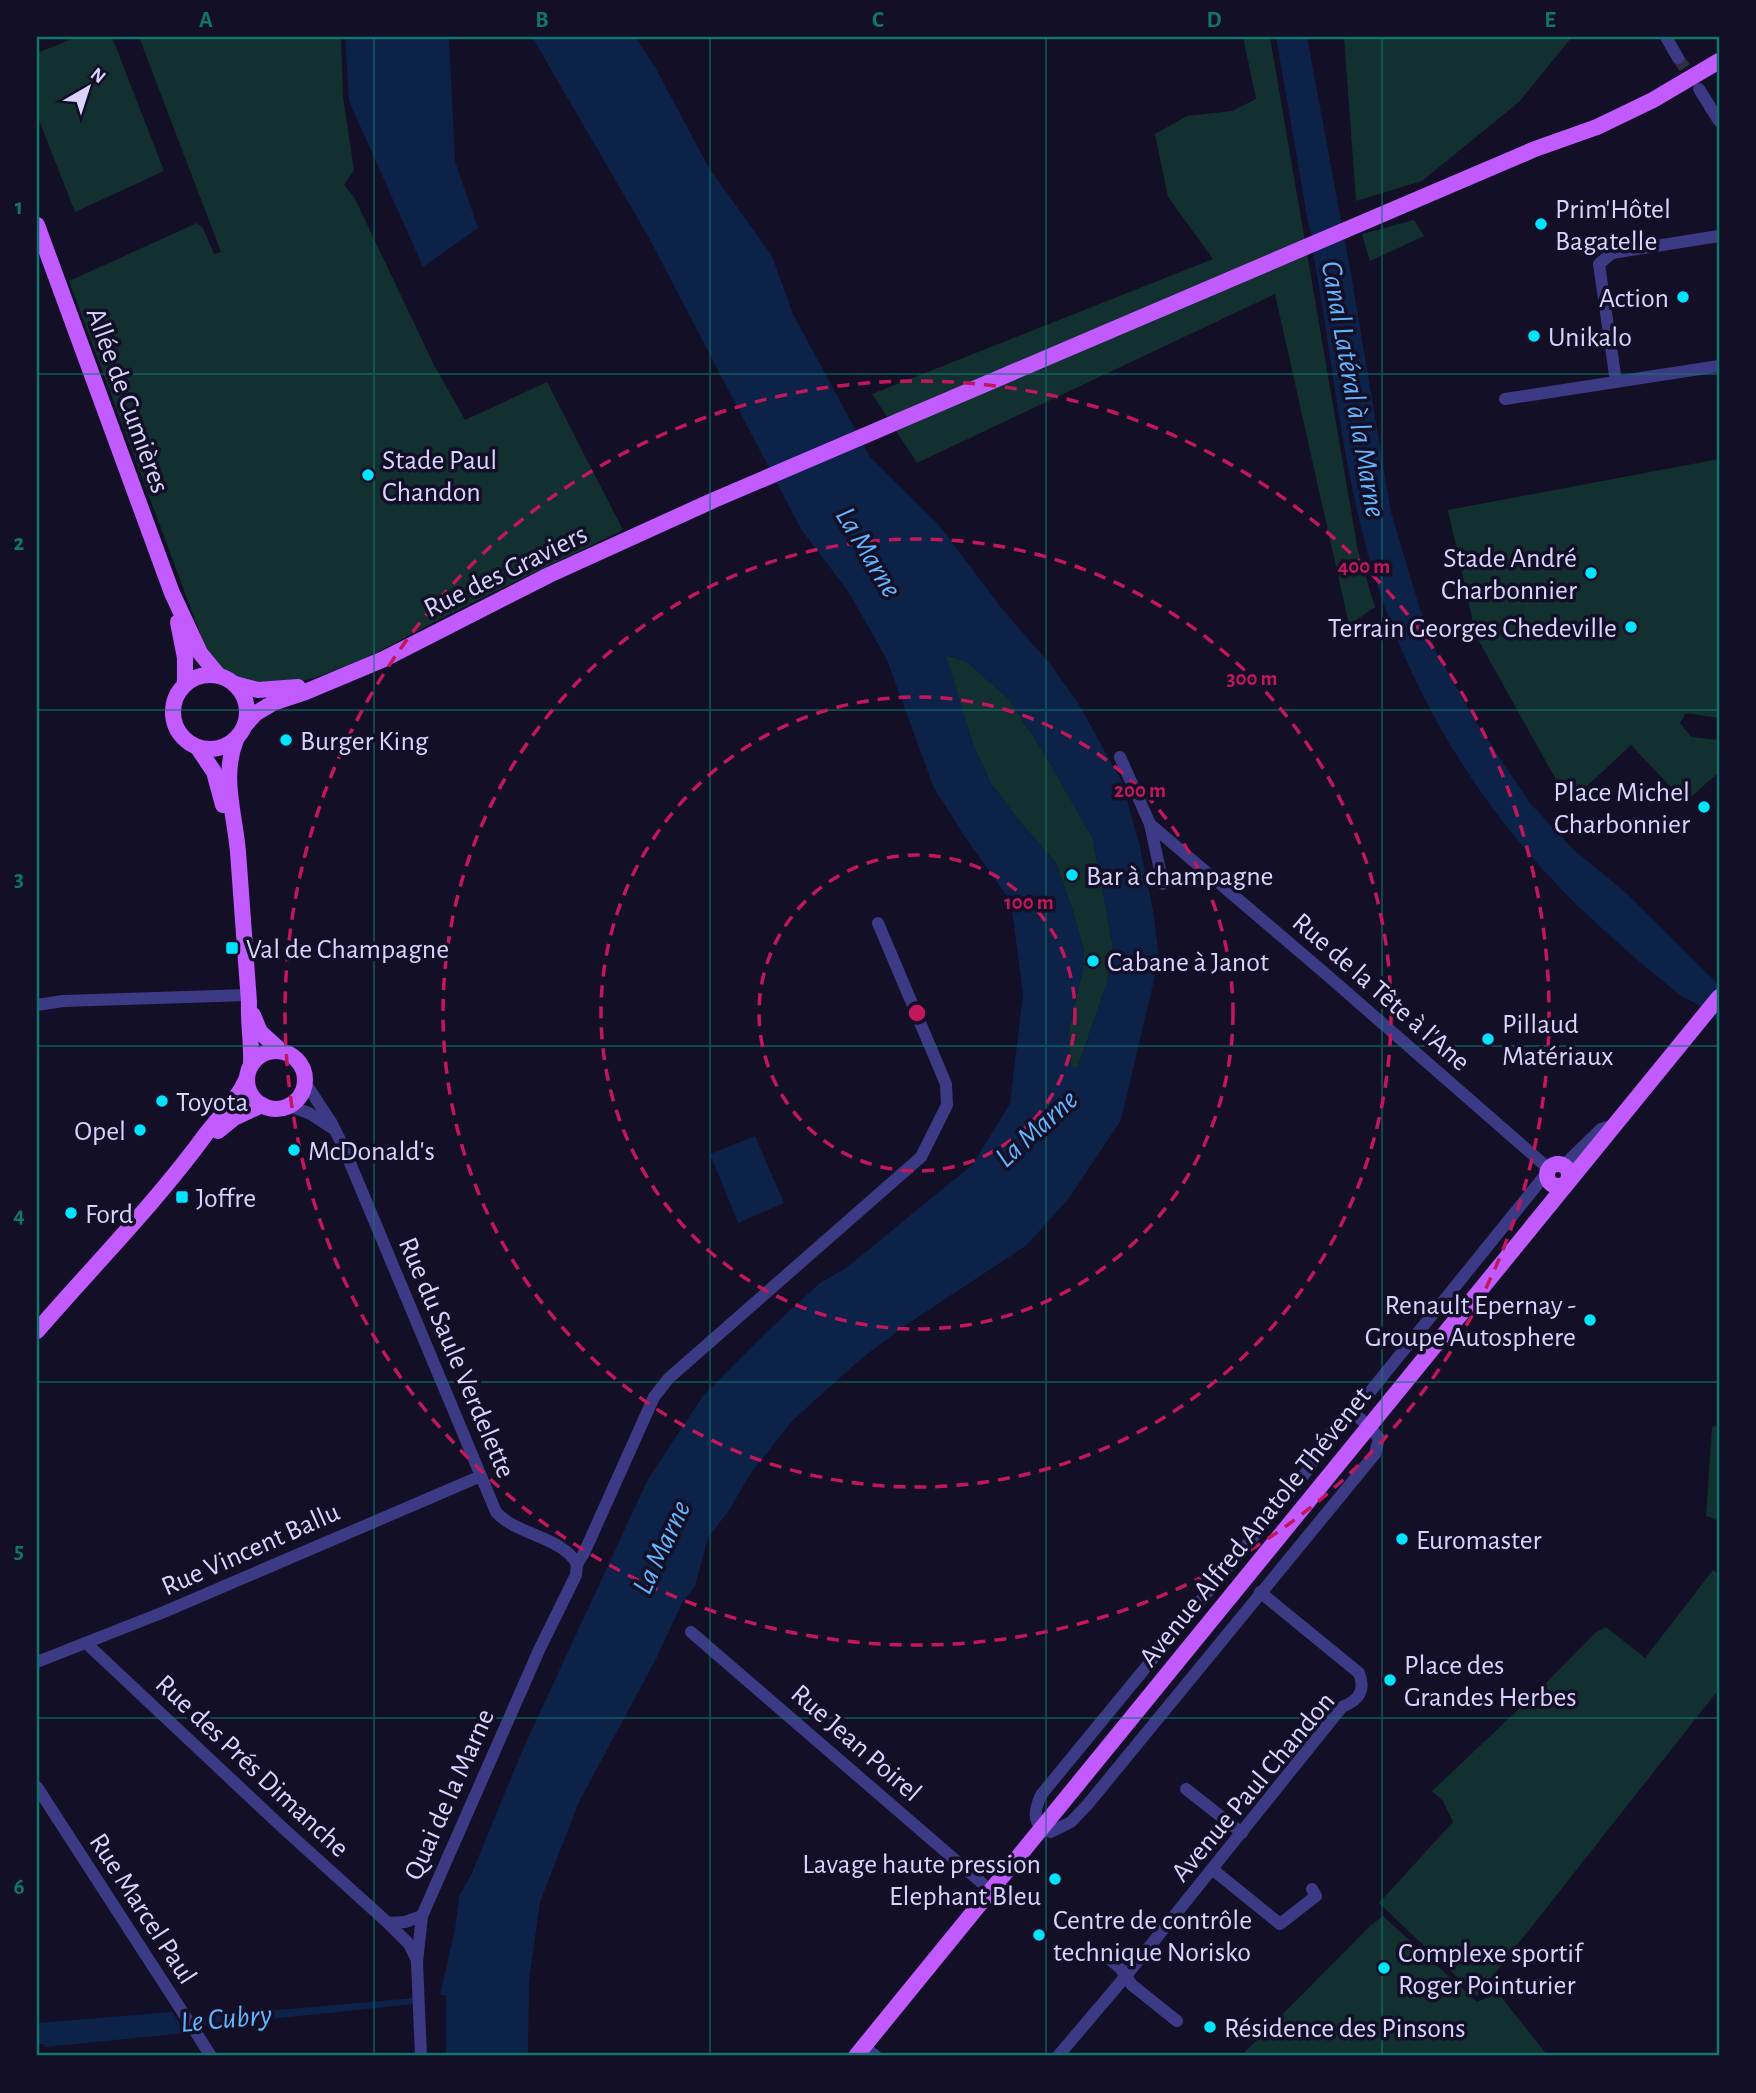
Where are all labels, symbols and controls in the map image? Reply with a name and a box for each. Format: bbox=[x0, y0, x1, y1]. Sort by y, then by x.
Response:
text: A bbox=[199, 9, 213, 32]
text: B bbox=[535, 9, 549, 32]
text: C bbox=[872, 9, 884, 32]
text: D bbox=[1206, 9, 1222, 32]
text: E bbox=[1544, 9, 1556, 32]
north arrow bbox=[52, 52, 122, 122]
text: N bbox=[87, 64, 109, 87]
text: 1 bbox=[15, 196, 23, 219]
place label: Prim'Hôtel Bagatelle bbox=[1555, 196, 1671, 256]
marker: Prim'Hôtel Bagatelle bbox=[1533, 216, 1549, 232]
water label: Canal Latéral à la Marne bbox=[1316, 259, 1390, 520]
place label: Action bbox=[1599, 285, 1669, 313]
marker: Action bbox=[1675, 289, 1691, 305]
street label: Allée de Cumières bbox=[81, 304, 174, 497]
place label: Unikalo bbox=[1548, 324, 1632, 352]
marker: Unikalo bbox=[1526, 328, 1542, 344]
place label: Stade Paul Chandon bbox=[382, 447, 497, 507]
marker: Stade Paul Chandon bbox=[360, 467, 376, 483]
water label: La Marne bbox=[830, 502, 907, 603]
street label: Rue des Graviers bbox=[420, 520, 592, 623]
text: 2 bbox=[14, 532, 25, 555]
place label: Stade André Charbonnier bbox=[1441, 545, 1577, 605]
text: 400 m bbox=[1338, 556, 1390, 577]
marker: Stade André Charbonnier bbox=[1583, 565, 1599, 581]
place label: Terrain Georges Chedeville bbox=[1328, 615, 1617, 643]
marker: Terrain Georges Chedeville bbox=[1623, 619, 1639, 635]
text: 300 m bbox=[1226, 668, 1278, 689]
place label: Burger King bbox=[300, 728, 429, 756]
marker: Burger King bbox=[278, 732, 294, 748]
place label: Place Michel Charbonnier bbox=[1553, 779, 1690, 839]
text: 200 m bbox=[1114, 780, 1166, 801]
marker: Place Michel Charbonnier bbox=[1696, 799, 1712, 815]
place label: Bar à champagne bbox=[1086, 863, 1274, 891]
marker: Bar à champagne bbox=[1064, 867, 1080, 883]
text: 3 bbox=[14, 868, 24, 891]
text: 100 m bbox=[1004, 892, 1054, 913]
street label: Rue de la Tête à l'Ane bbox=[1287, 908, 1475, 1077]
place label: Val de Champagne bbox=[246, 936, 449, 964]
marker: Val de Champagne bbox=[224, 940, 240, 956]
place label: Cabane à Janot bbox=[1107, 949, 1269, 977]
marker: Cabane à Janot bbox=[1085, 953, 1101, 969]
centre of rings bbox=[905, 1001, 929, 1025]
place label: Pillaud Matériaux bbox=[1502, 1011, 1613, 1071]
marker: Pillaud Matériaux bbox=[1480, 1031, 1496, 1047]
water label: La Marne bbox=[990, 1084, 1084, 1173]
place label: Toyota bbox=[176, 1089, 248, 1117]
marker: Toyota bbox=[154, 1093, 170, 1109]
place label: Opel bbox=[74, 1118, 126, 1146]
marker: Opel bbox=[132, 1122, 148, 1138]
place label: McDonald's bbox=[308, 1138, 435, 1166]
marker: McDonald's bbox=[286, 1142, 302, 1158]
place label: Joffre bbox=[196, 1185, 256, 1213]
marker: Joffre bbox=[174, 1189, 190, 1205]
place label: Ford bbox=[85, 1201, 133, 1229]
text: 4 bbox=[13, 1204, 25, 1227]
marker: Ford bbox=[63, 1205, 79, 1221]
street label: Rue du Saule Verdelette bbox=[393, 1233, 520, 1482]
place label: Renault Epernay - Groupe Autosphere bbox=[1365, 1292, 1576, 1352]
marker: Renault Epernay - Groupe Autosphere bbox=[1582, 1312, 1598, 1328]
street label: Avenue Alfred Anatole Thévenet bbox=[1134, 1382, 1377, 1672]
water label: La Marne bbox=[627, 1496, 697, 1599]
street label: Rue Vincent Ballu bbox=[158, 1498, 344, 1602]
place label: Euromaster bbox=[1416, 1527, 1542, 1555]
marker: Euromaster bbox=[1394, 1531, 1410, 1547]
text: 5 bbox=[14, 1540, 24, 1563]
place label: Place des Grandes Herbes bbox=[1404, 1652, 1577, 1712]
street label: Rue des Prés Dimanche bbox=[150, 1670, 354, 1863]
marker: Place des Grandes Herbes bbox=[1382, 1672, 1398, 1688]
street label: Rue Jean Poirel bbox=[785, 1680, 926, 1807]
street label: Avenue Paul Chandon bbox=[1166, 1687, 1341, 1887]
street label: Quai de la Marne bbox=[400, 1705, 500, 1885]
street label: Rue Marcel Paul bbox=[83, 1829, 201, 1989]
place label: Lavage haute pression Elephant Bleu bbox=[802, 1851, 1041, 1911]
marker: Lavage haute pression Elephant Bleu bbox=[1047, 1871, 1063, 1887]
text: 6 bbox=[13, 1876, 25, 1899]
place label: Centre de contrôle technique Norisko bbox=[1053, 1907, 1252, 1967]
marker: Centre de contrôle technique Norisko bbox=[1031, 1927, 1047, 1943]
place label: Complexe sportif Roger Pointurier bbox=[1398, 1940, 1584, 2000]
marker: Complexe sportif Roger Pointurier bbox=[1376, 1960, 1392, 1976]
water label: Le Cubry bbox=[179, 2000, 274, 2038]
place label: Résidence des Pinsons bbox=[1224, 2015, 1466, 2043]
marker: Résidence des Pinsons bbox=[1202, 2019, 1218, 2035]

